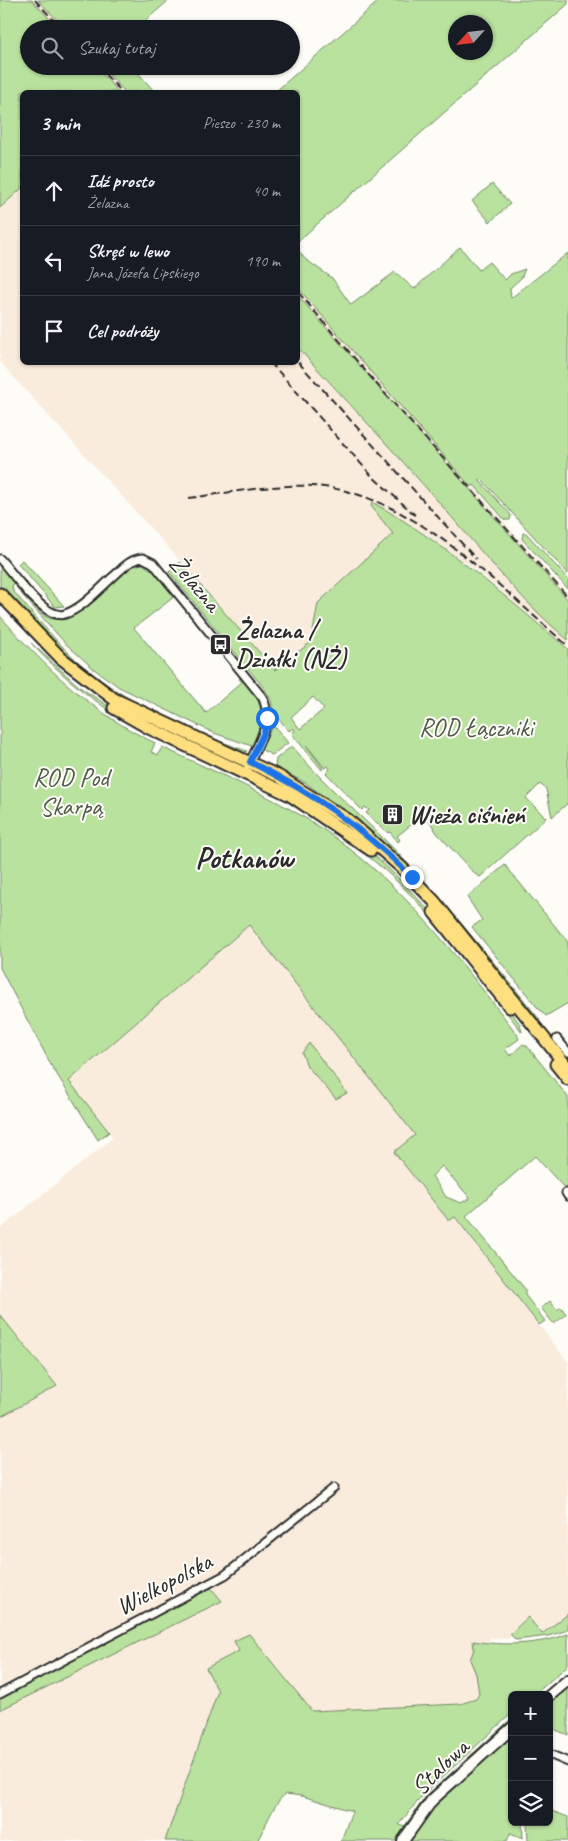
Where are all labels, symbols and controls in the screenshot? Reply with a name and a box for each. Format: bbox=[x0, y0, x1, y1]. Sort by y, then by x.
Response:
north arrow bbox=[448, 15, 493, 60]
search box bbox=[20, 20, 300, 75]
icon: search bbox=[38, 34, 66, 62]
text: Szukaj tutaj bbox=[78, 36, 155, 60]
text: 3 min bbox=[40, 110, 80, 136]
text: Pieszo · 230 m bbox=[203, 113, 280, 133]
text: Idź prosto bbox=[87, 169, 154, 193]
icon: ahead bbox=[40, 177, 68, 205]
text: 40 m bbox=[253, 181, 280, 201]
text: Żelazna bbox=[87, 193, 129, 213]
text: Skręć w lewo bbox=[87, 239, 169, 263]
icon: left bbox=[40, 247, 68, 275]
text: 190 m bbox=[246, 251, 280, 271]
text: Jana Józefa Lipskiego bbox=[87, 263, 199, 283]
icon: arrive bbox=[40, 317, 68, 345]
text: Cel podróży bbox=[87, 319, 158, 343]
street label: Żelazna bbox=[162, 548, 230, 620]
place label: Żelazna / Działki (NŻ) bbox=[236, 614, 348, 675]
bus stop icon: Żelazna / Działki (NŻ) bbox=[208, 632, 232, 656]
route start bbox=[256, 707, 279, 730]
park label: ROD Łączniki bbox=[419, 712, 536, 744]
park label: ROD Pod Skarpą bbox=[33, 762, 113, 823]
place label: Wieża ciśnień bbox=[409, 799, 527, 831]
building icon: Wieża ciśnień bbox=[381, 803, 405, 827]
district label: Potkanów bbox=[195, 839, 295, 877]
route end bbox=[401, 866, 424, 889]
street label: Wielkopolska bbox=[111, 1545, 219, 1623]
map controls bbox=[508, 1691, 553, 1826]
button: + bbox=[508, 1691, 553, 1736]
street label: Stalowa bbox=[404, 1730, 478, 1802]
button: − bbox=[508, 1736, 553, 1781]
button: layers bbox=[508, 1781, 553, 1826]

